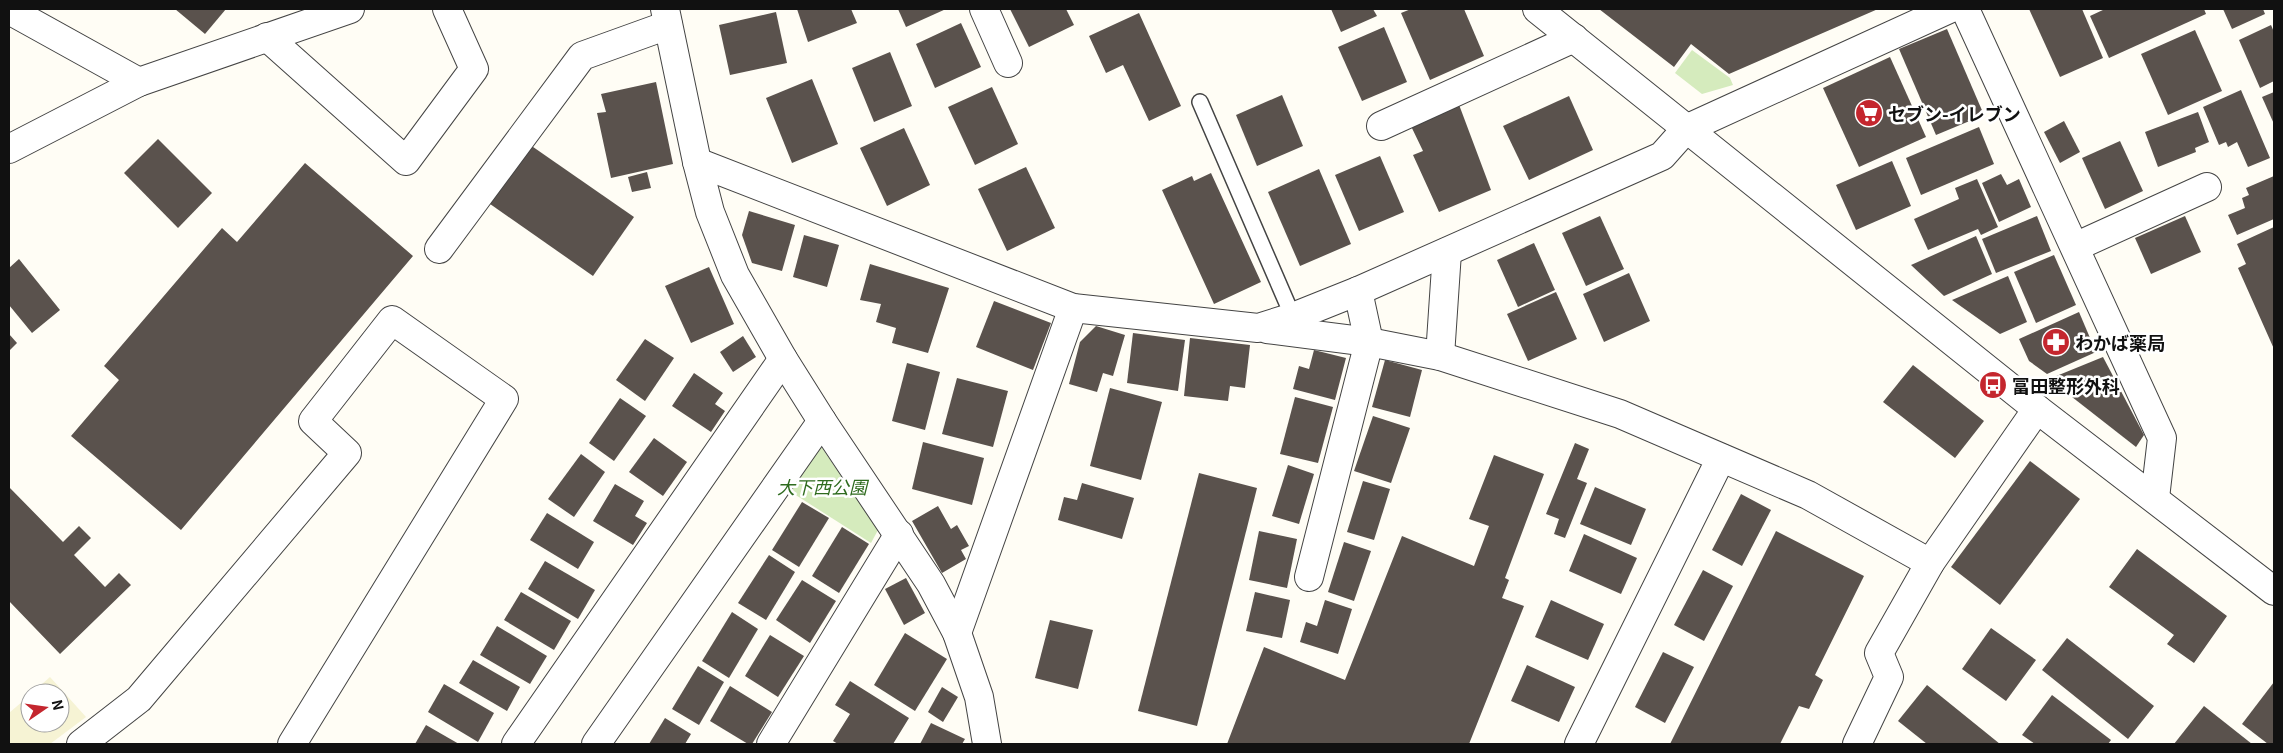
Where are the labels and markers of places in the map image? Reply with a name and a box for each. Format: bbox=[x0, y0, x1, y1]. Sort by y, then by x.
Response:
supermarket icon: セブン-イレブン bbox=[1854, 98, 1884, 128]
place label: セブン-イレブン bbox=[1888, 100, 2021, 126]
pharmacy icon: わかば薬局 bbox=[2041, 327, 2071, 357]
place label: わかば薬局 bbox=[2075, 329, 2165, 355]
bus stop icon: 冨田整形外科 bbox=[1978, 370, 2008, 400]
place label: 冨田整形外科 bbox=[2012, 372, 2120, 398]

